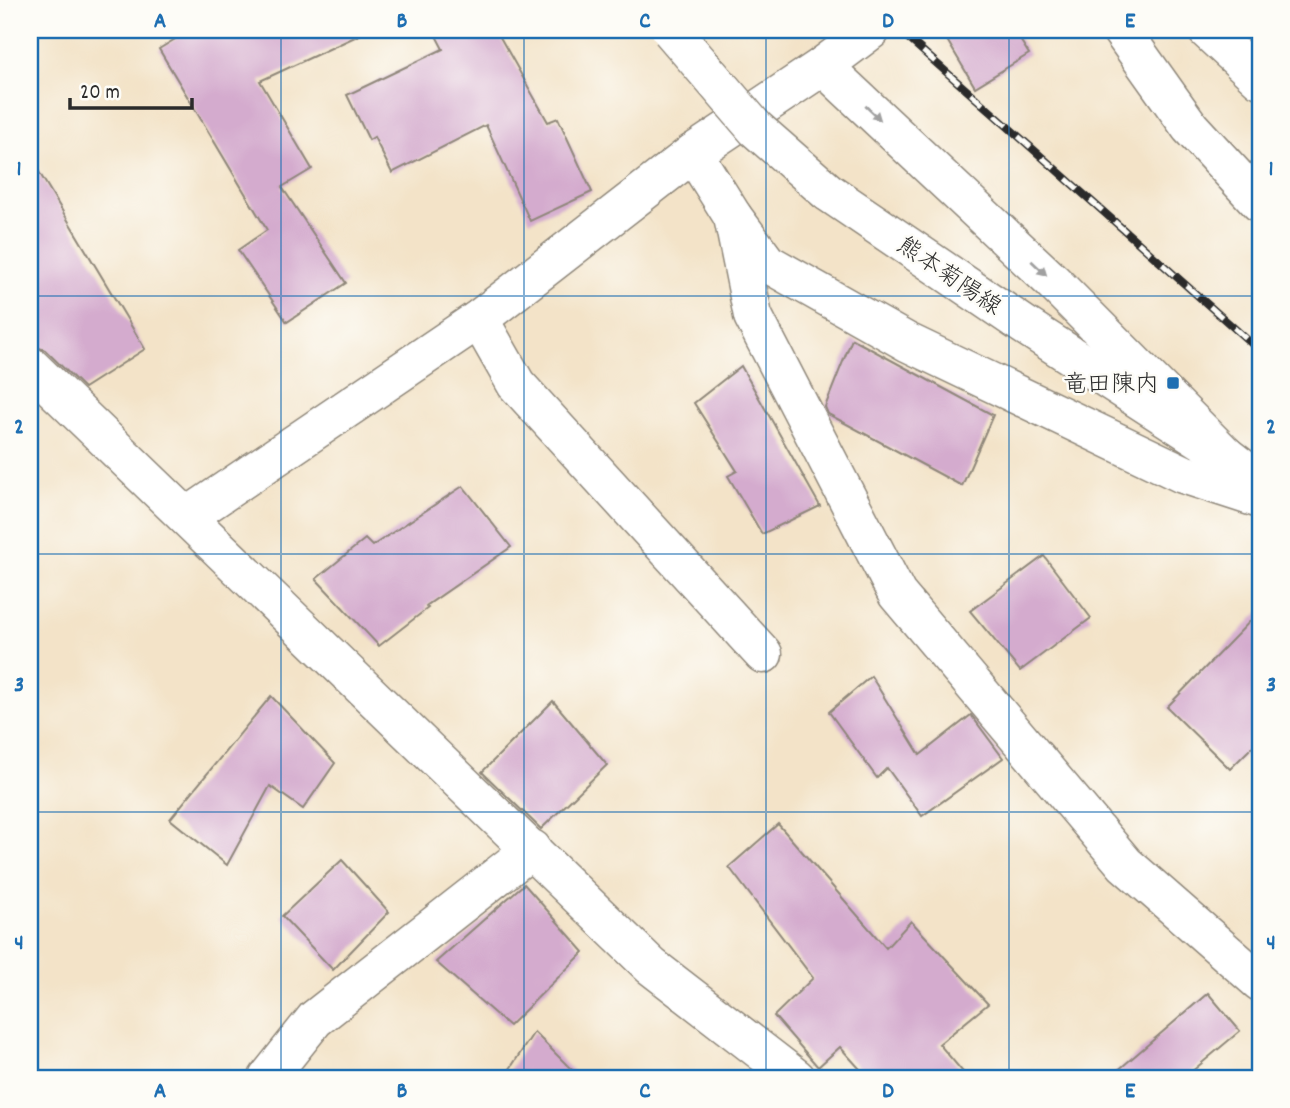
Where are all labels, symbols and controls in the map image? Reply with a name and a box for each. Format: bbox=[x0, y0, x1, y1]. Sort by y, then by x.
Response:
text: A bbox=[154, 6, 166, 39]
text: B bbox=[397, 6, 408, 39]
text: C bbox=[639, 6, 651, 39]
text: D bbox=[882, 6, 894, 39]
text: E bbox=[1125, 6, 1136, 39]
scale bar bbox=[70, 66, 192, 110]
text: 20 m bbox=[80, 79, 120, 109]
one-way arrow bbox=[864, 104, 881, 120]
text: 1 bbox=[16, 154, 22, 187]
text: 1 bbox=[1268, 154, 1274, 187]
street label: 熊本菊陽線 bbox=[889, 230, 1008, 325]
one-way arrow bbox=[1030, 260, 1048, 276]
place label: 竜田陳内 bbox=[1063, 369, 1159, 403]
marker: 竜田陳内 bbox=[1165, 375, 1181, 391]
text: 2 bbox=[14, 412, 24, 445]
text: 2 bbox=[1266, 412, 1276, 445]
text: 3 bbox=[14, 670, 24, 703]
text: 3 bbox=[1266, 670, 1276, 703]
text: 4 bbox=[14, 928, 24, 961]
text: 4 bbox=[1266, 928, 1276, 961]
text: A bbox=[154, 1076, 166, 1108]
text: B bbox=[397, 1076, 408, 1108]
text: C bbox=[639, 1076, 651, 1108]
text: D bbox=[882, 1076, 894, 1108]
text: E bbox=[1125, 1076, 1136, 1108]

